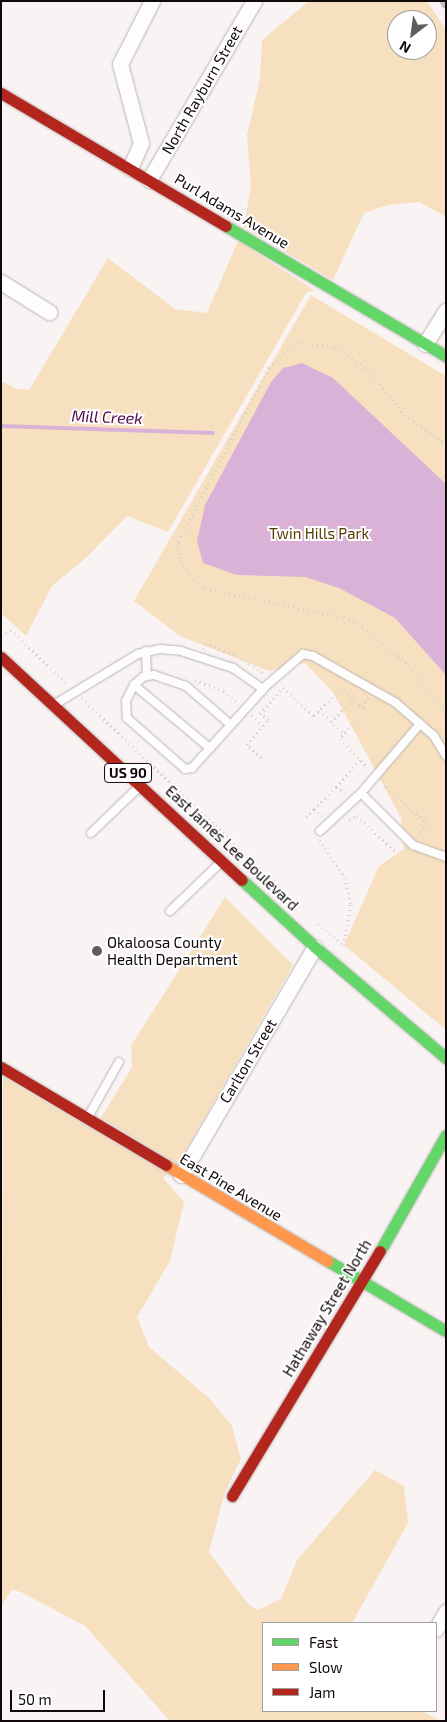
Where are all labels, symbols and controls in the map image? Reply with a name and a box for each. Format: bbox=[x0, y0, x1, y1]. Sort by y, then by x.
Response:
north arrow bbox=[387, 10, 437, 60]
street label: North Rayburn Street bbox=[158, 23, 246, 157]
text: N bbox=[396, 38, 413, 57]
street label: Purl Adams Avenue bbox=[171, 169, 293, 253]
water label: Mill Creek bbox=[71, 406, 143, 428]
park label: Twin Hills Park bbox=[269, 525, 369, 543]
road number: US 90 bbox=[103, 761, 153, 784]
street label: East James Lee Boulevard bbox=[162, 782, 302, 914]
place label: Okaloosa County Health Department bbox=[107, 933, 238, 968]
marker: Okaloosa County Health Department bbox=[91, 945, 103, 957]
street label: Carlton Street bbox=[216, 1016, 280, 1106]
street label: East Pine Avenue bbox=[177, 1149, 285, 1225]
street label: Hathaway Street North bbox=[279, 1236, 375, 1380]
legend bbox=[262, 1622, 437, 1712]
text: Fast bbox=[309, 1633, 338, 1651]
text: Slow bbox=[309, 1658, 343, 1676]
scale bar bbox=[12, 1680, 108, 1712]
text: Jam bbox=[309, 1683, 335, 1701]
text: 50 m bbox=[18, 1690, 52, 1708]

